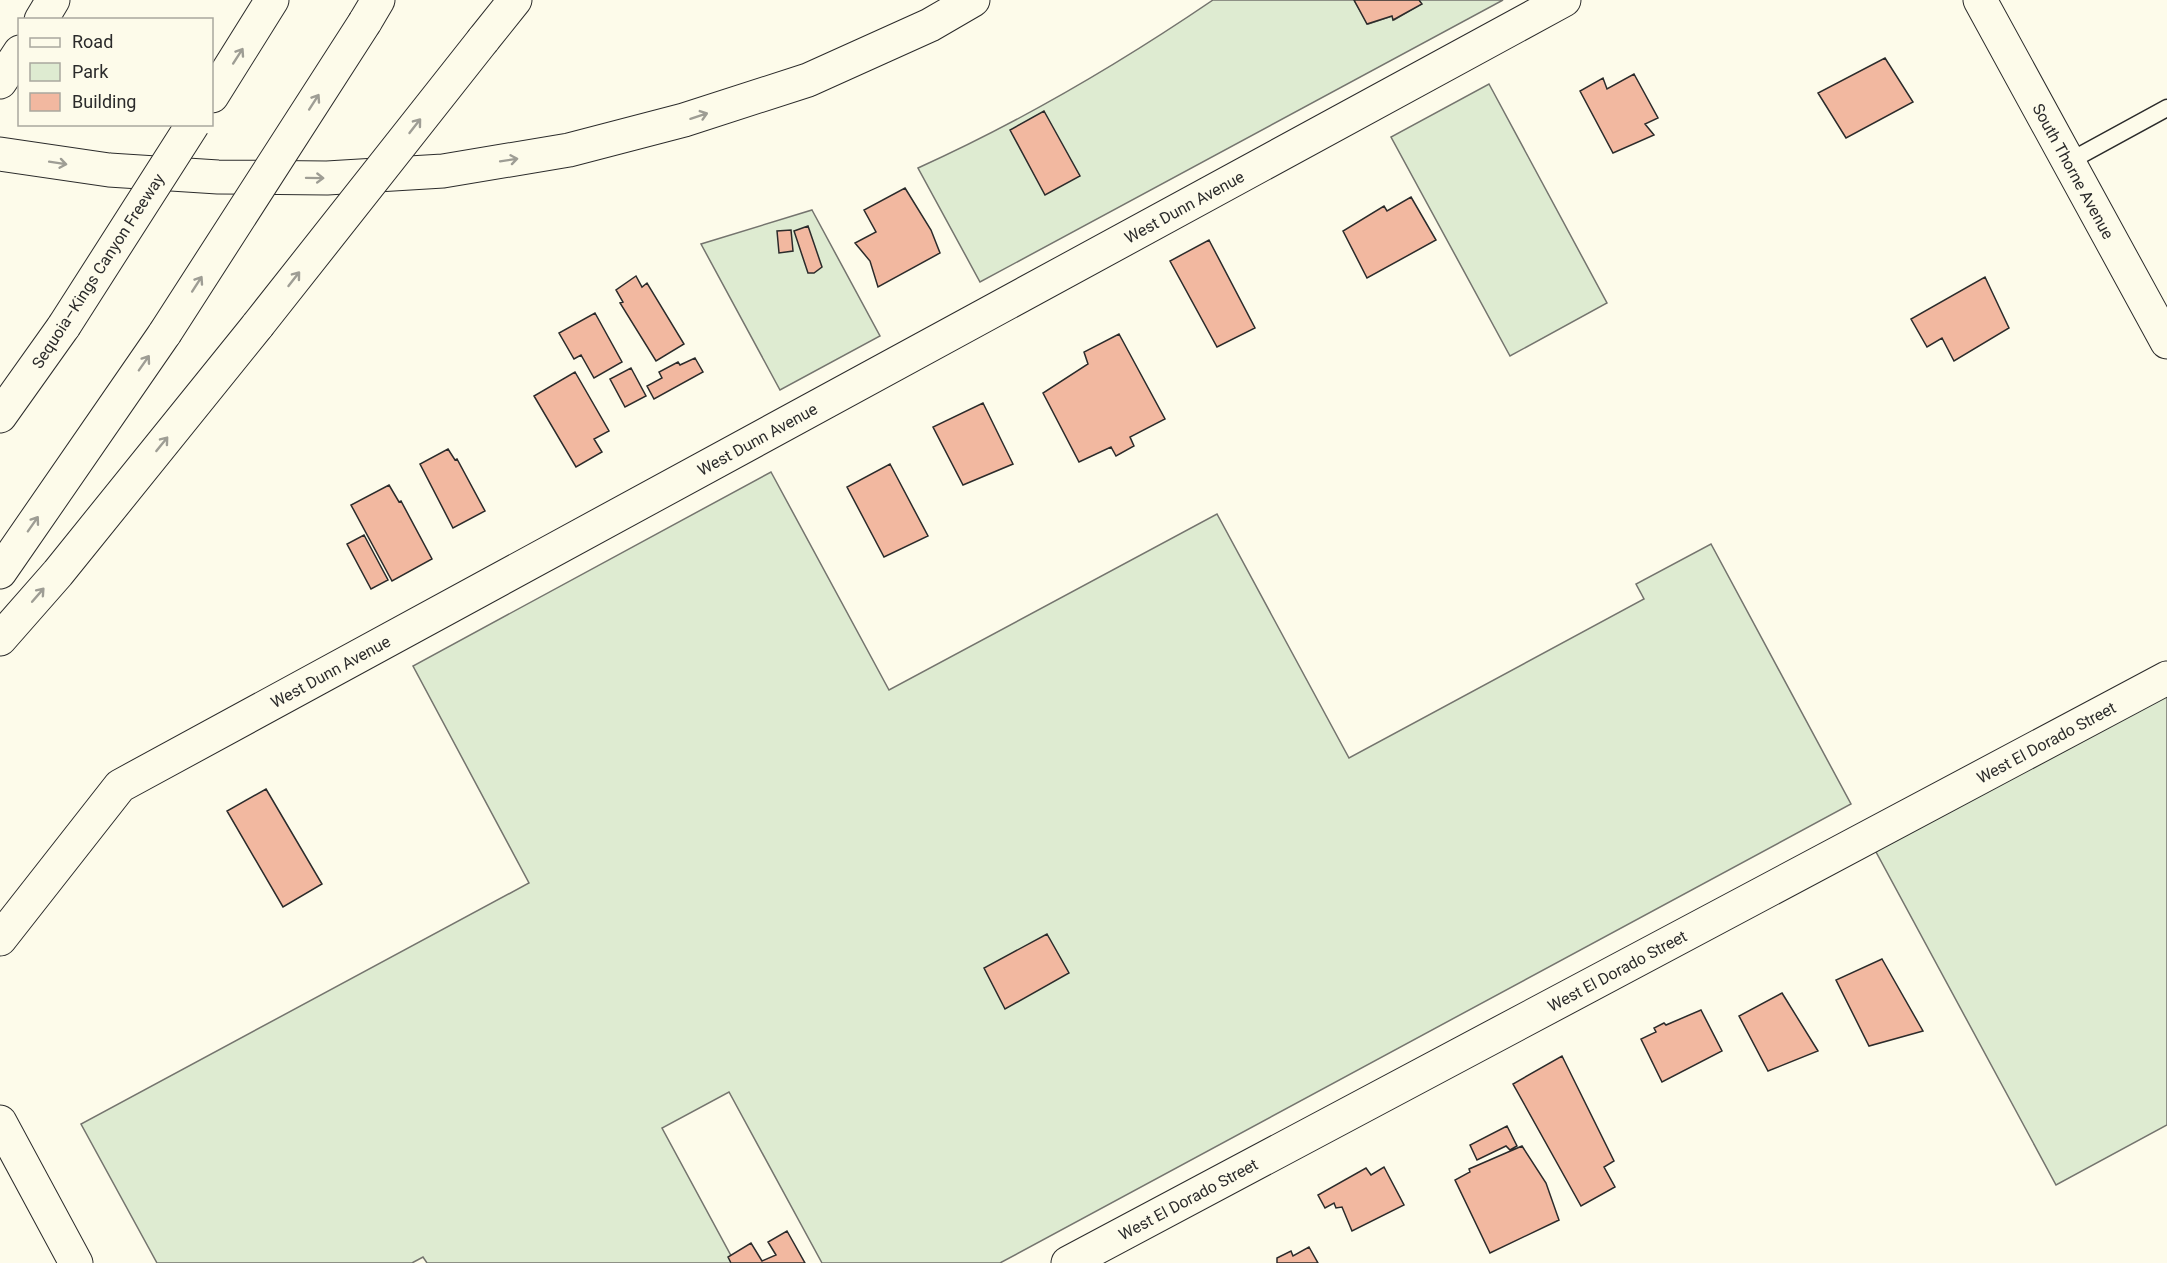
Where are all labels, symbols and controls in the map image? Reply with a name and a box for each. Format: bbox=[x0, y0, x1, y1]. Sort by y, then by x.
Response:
legend bbox=[18, 18, 213, 126]
text: Road bbox=[72, 31, 113, 52]
one-way arrow bbox=[232, 48, 244, 65]
text: Park bbox=[72, 61, 109, 82]
text: Building bbox=[72, 91, 136, 112]
one-way arrow bbox=[308, 94, 320, 111]
street label: South Thorne Avenue bbox=[2029, 100, 2118, 242]
one-way arrow bbox=[689, 109, 708, 120]
one-way arrow bbox=[408, 119, 421, 135]
one-way arrow bbox=[499, 154, 518, 165]
one-way arrow bbox=[47, 157, 67, 168]
street label: West Dunn Avenue bbox=[1121, 167, 1247, 247]
street label: Sequoia–Kings Canyon Freeway bbox=[28, 170, 168, 372]
one-way arrow bbox=[305, 172, 325, 184]
one-way arrow bbox=[288, 272, 301, 288]
one-way arrow bbox=[190, 275, 203, 292]
one-way arrow bbox=[138, 356, 150, 372]
street label: West Dunn Avenue bbox=[694, 399, 820, 479]
one-way arrow bbox=[155, 437, 168, 453]
one-way arrow bbox=[27, 516, 39, 532]
one-way arrow bbox=[32, 587, 45, 603]
street label: West Dunn Avenue bbox=[267, 631, 393, 712]
street label: West El Dorado Street bbox=[1973, 698, 2119, 787]
street label: West El Dorado Street bbox=[1544, 926, 1690, 1015]
street label: West El Dorado Street bbox=[1115, 1154, 1261, 1244]

